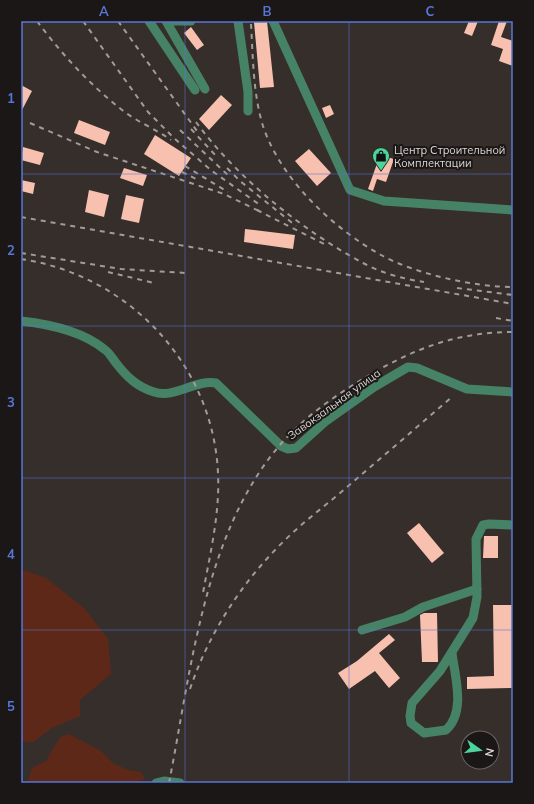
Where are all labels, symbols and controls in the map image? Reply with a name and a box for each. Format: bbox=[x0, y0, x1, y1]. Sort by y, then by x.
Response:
text: A bbox=[99, 3, 109, 19]
text: B bbox=[263, 3, 272, 19]
text: C bbox=[426, 3, 435, 19]
text: 1 bbox=[7, 90, 15, 106]
place label: Центр Строительной Комплектации bbox=[394, 143, 505, 170]
shop icon: Центр Строительной Комплектации bbox=[371, 146, 391, 171]
text: 2 bbox=[7, 242, 15, 258]
street label: Завокзальная улица bbox=[285, 366, 383, 442]
text: 3 bbox=[7, 394, 15, 410]
text: 4 bbox=[7, 546, 15, 562]
text: 5 bbox=[7, 698, 15, 714]
north arrow bbox=[460, 730, 500, 770]
text: N bbox=[482, 747, 498, 758]

